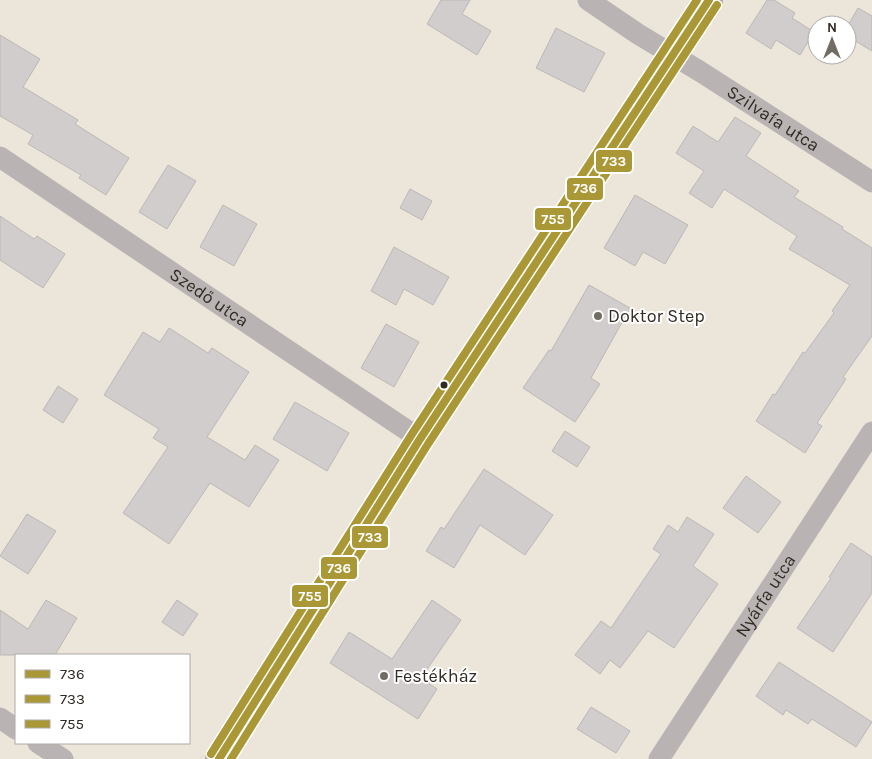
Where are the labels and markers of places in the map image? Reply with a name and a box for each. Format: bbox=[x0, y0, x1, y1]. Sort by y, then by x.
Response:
place label: Doktor Step bbox=[608, 305, 705, 327]
marker: Doktor Step bbox=[592, 310, 604, 322]
unlabelled marker bbox=[439, 380, 449, 390]
place label: Festékház bbox=[394, 665, 477, 687]
marker: Festékház bbox=[378, 670, 390, 682]

